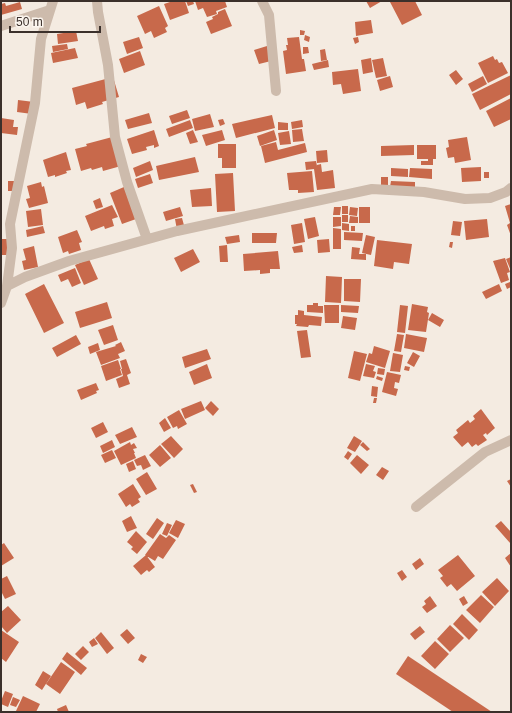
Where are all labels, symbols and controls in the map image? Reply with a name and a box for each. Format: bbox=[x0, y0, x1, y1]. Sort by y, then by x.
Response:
scale bar bbox=[10, 8, 100, 34]
text: 50 m bbox=[16, 15, 43, 29]

